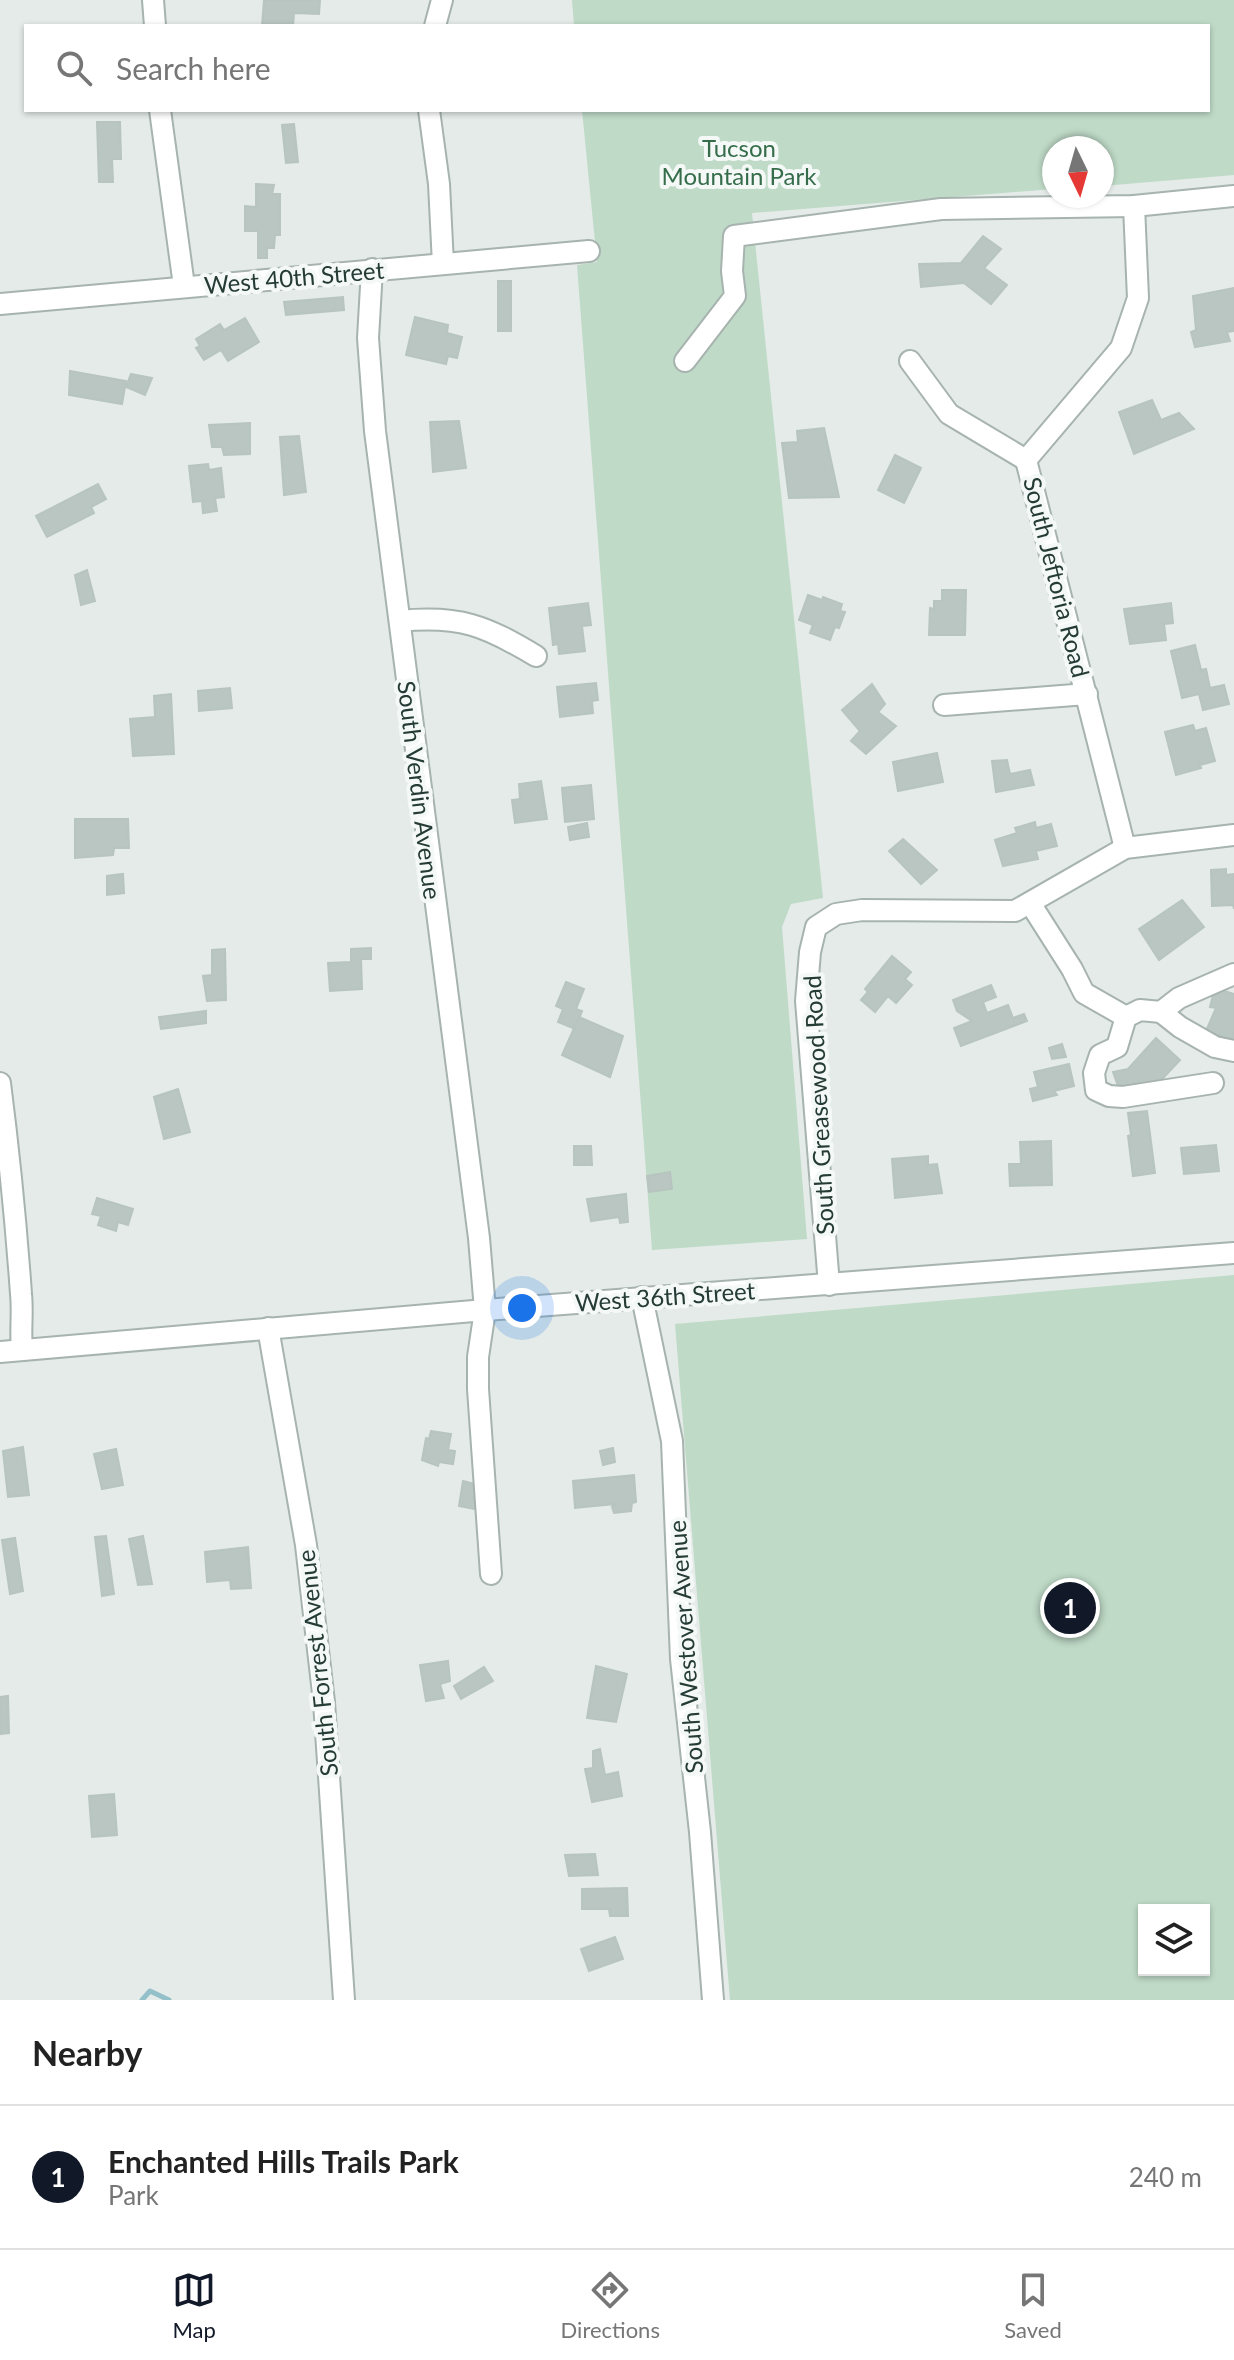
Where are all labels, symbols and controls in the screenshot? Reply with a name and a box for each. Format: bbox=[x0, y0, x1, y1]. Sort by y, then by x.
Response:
search box bbox=[24, 24, 1210, 112]
icon: search bbox=[52, 46, 96, 90]
text: Search here bbox=[116, 50, 271, 86]
park label: Tucson Mountain Park bbox=[662, 133, 817, 190]
north arrow bbox=[1042, 136, 1114, 208]
street label: West 40th Street bbox=[203, 255, 386, 299]
street label: South Jeftoria Road bbox=[1018, 474, 1096, 680]
street label: South Verdin Avenue bbox=[392, 679, 448, 901]
street label: South Greasewood Road bbox=[797, 974, 839, 1236]
street label: West 36th Street bbox=[574, 1275, 756, 1317]
your location bbox=[502, 1288, 542, 1328]
street label: South Westover Avenue bbox=[662, 1519, 708, 1775]
street label: South Forrest Avenue bbox=[291, 1548, 343, 1778]
pin: 1 bbox=[1044, 1578, 1096, 1638]
map controls bbox=[1138, 1904, 1210, 1976]
button: layers bbox=[1138, 1904, 1210, 1976]
text: Nearby bbox=[32, 2032, 143, 2073]
text: Enchanted Hills Trails Park bbox=[108, 2143, 459, 2179]
text: 1 bbox=[50, 2161, 66, 2193]
text: 240 m bbox=[1129, 2161, 1202, 2193]
text: Park bbox=[108, 2179, 159, 2211]
tab: Map bbox=[172, 2268, 216, 2343]
tab: Directions bbox=[561, 2268, 660, 2343]
tab: Saved bbox=[1004, 2268, 1062, 2343]

